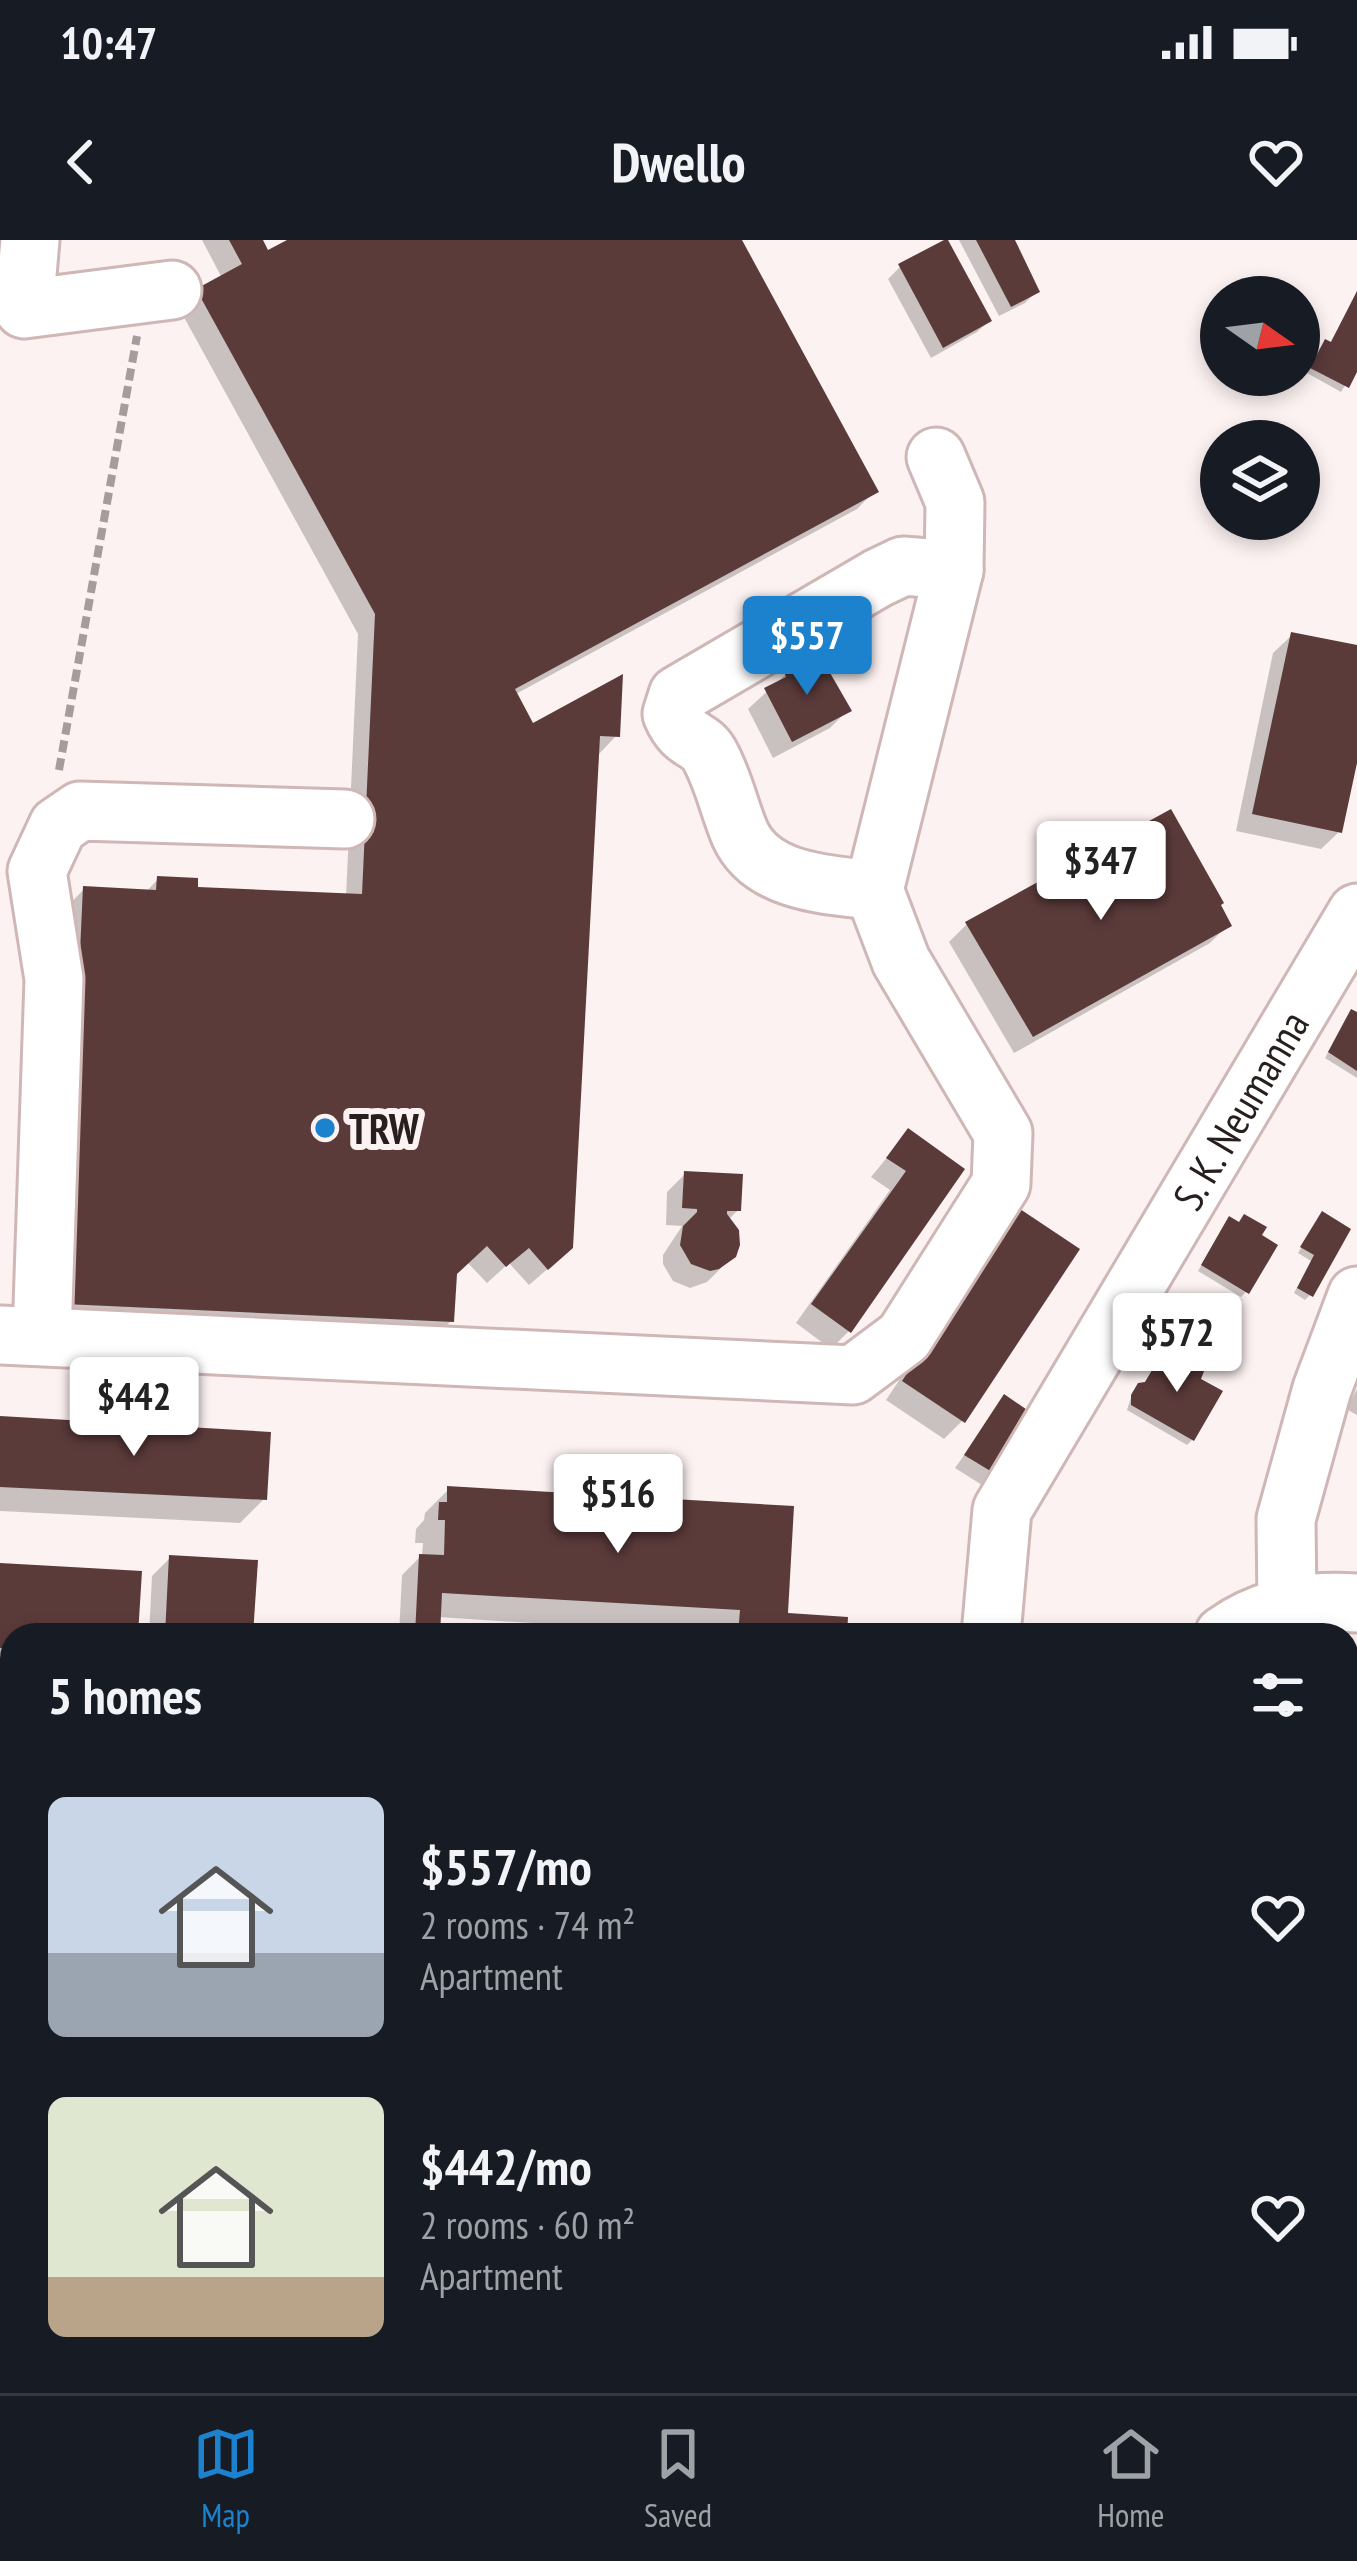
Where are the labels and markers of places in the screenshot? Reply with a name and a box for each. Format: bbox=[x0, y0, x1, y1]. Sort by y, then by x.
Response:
pin: $557 bbox=[736, 596, 878, 698]
pin: $347 bbox=[1030, 821, 1172, 923]
place label: TRW bbox=[349, 1101, 420, 1156]
marker: TRW bbox=[312, 1115, 338, 1141]
pin: $572 bbox=[1106, 1293, 1248, 1395]
pin: $442 bbox=[63, 1357, 205, 1459]
pin: $516 bbox=[547, 1454, 689, 1556]

